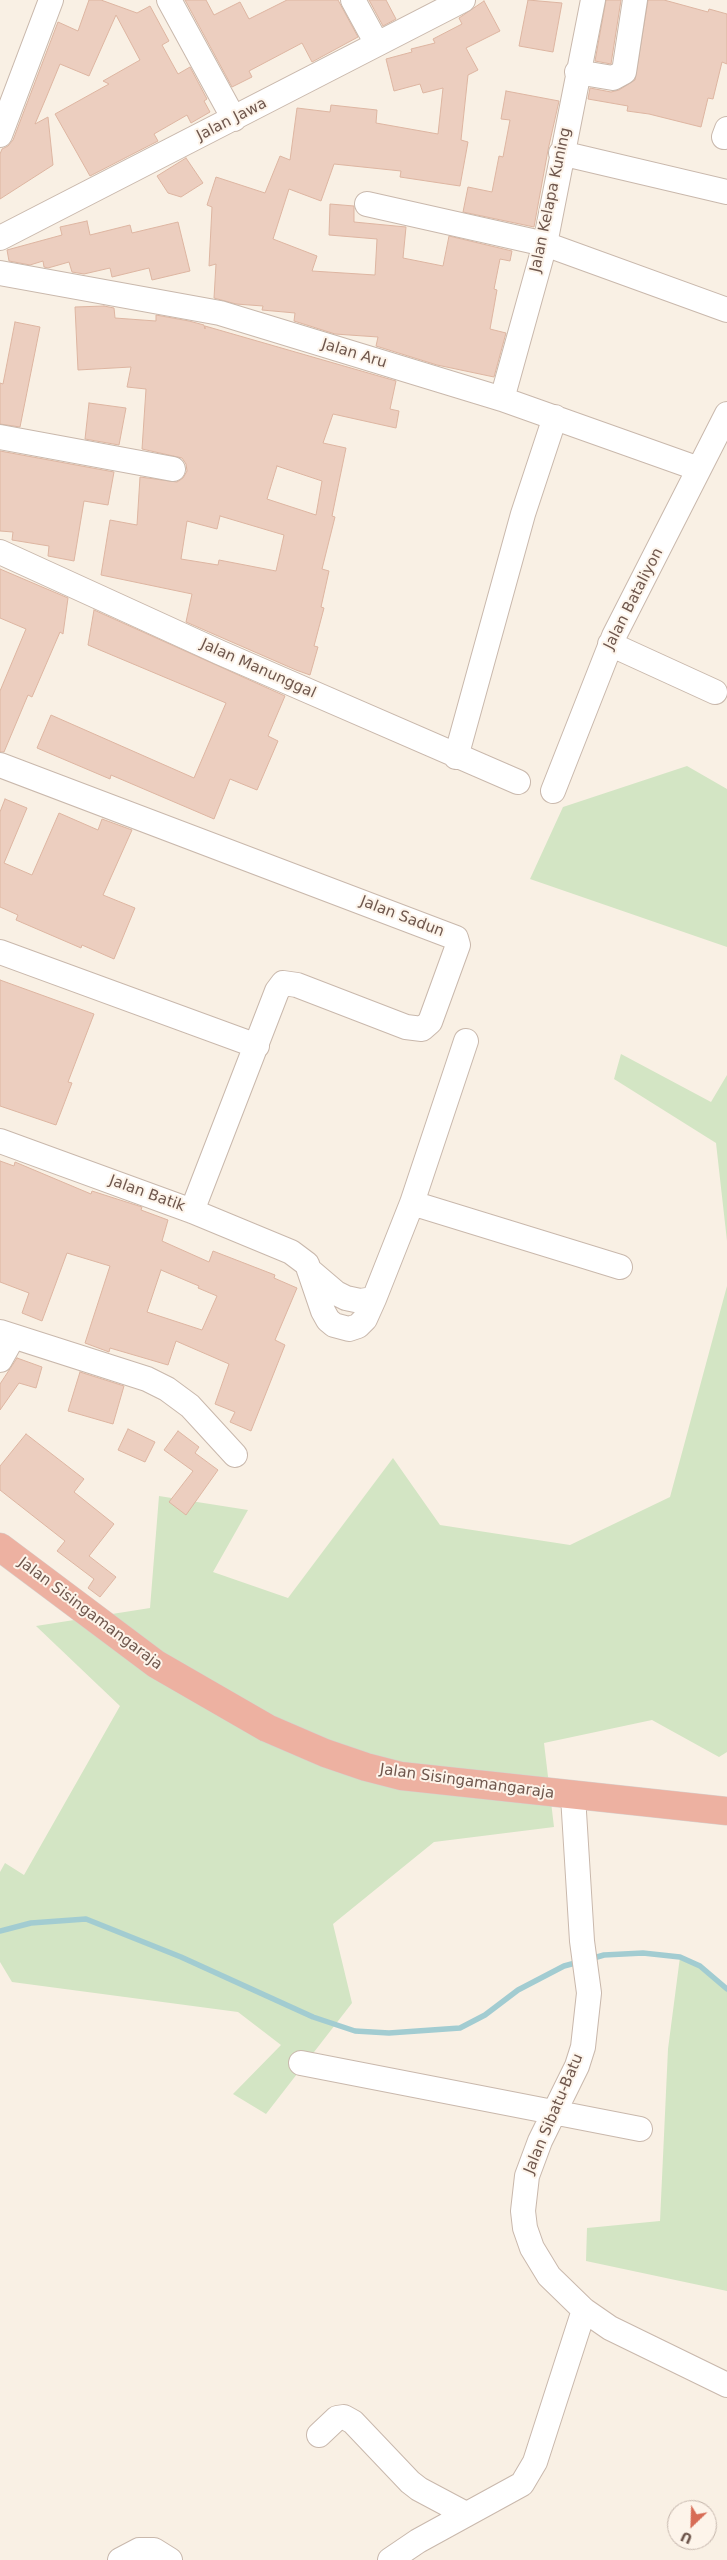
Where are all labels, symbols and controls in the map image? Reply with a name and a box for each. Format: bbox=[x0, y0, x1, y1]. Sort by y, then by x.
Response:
street label: Jalan Jawa bbox=[194, 95, 270, 145]
street label: Jalan Kelapa Kuning bbox=[527, 126, 575, 274]
street label: Jalan Aru bbox=[319, 336, 389, 372]
street label: Jalan Bataliyon bbox=[601, 545, 667, 653]
street label: Jalan Manunggal bbox=[198, 635, 318, 703]
street label: Jalan Sadun bbox=[357, 893, 447, 941]
street label: Jalan Batik bbox=[107, 1172, 187, 1216]
street label: Jalan Sisingamangaraja bbox=[14, 1554, 166, 1674]
street label: Jalan Sisingamangaraja bbox=[379, 1761, 555, 1803]
street label: Jalan Sibatu-Batu bbox=[521, 2051, 587, 2177]
north arrow bbox=[667, 2500, 717, 2550]
text: U bbox=[678, 2528, 695, 2547]

